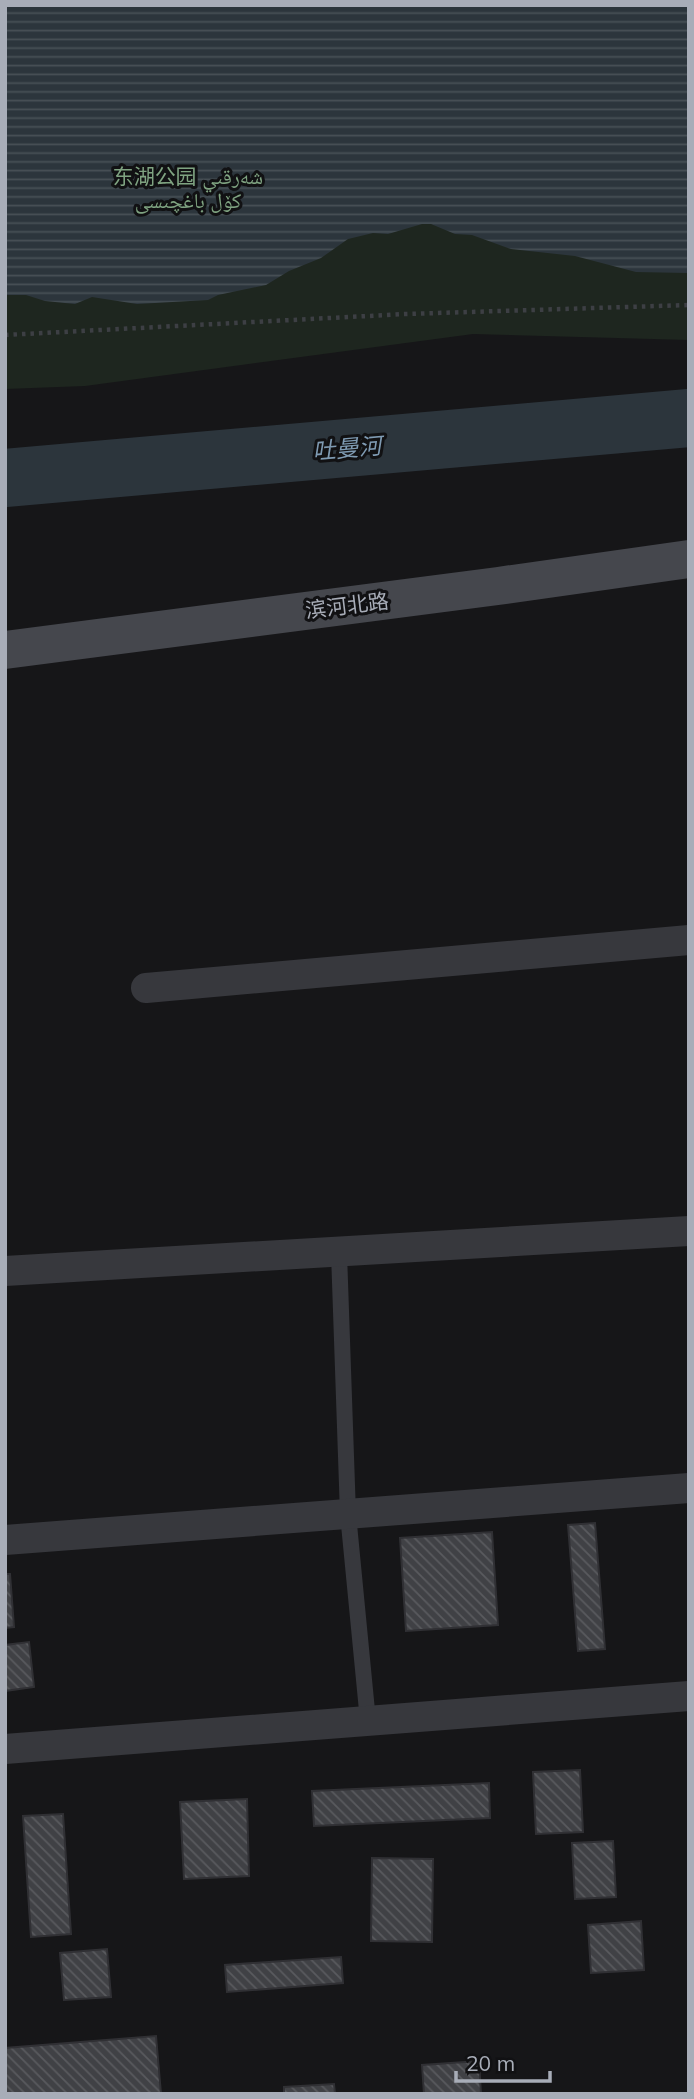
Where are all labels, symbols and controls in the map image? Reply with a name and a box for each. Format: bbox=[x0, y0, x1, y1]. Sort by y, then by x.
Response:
park label: 东湖公园 شەرقىي كۆل باغچىسى bbox=[113, 163, 263, 214]
water label: 吐曼河 bbox=[311, 430, 387, 465]
street label: 滨河北路 bbox=[304, 587, 390, 623]
scale bar bbox=[456, 2039, 550, 2084]
text: 20 m bbox=[466, 2050, 515, 2076]

